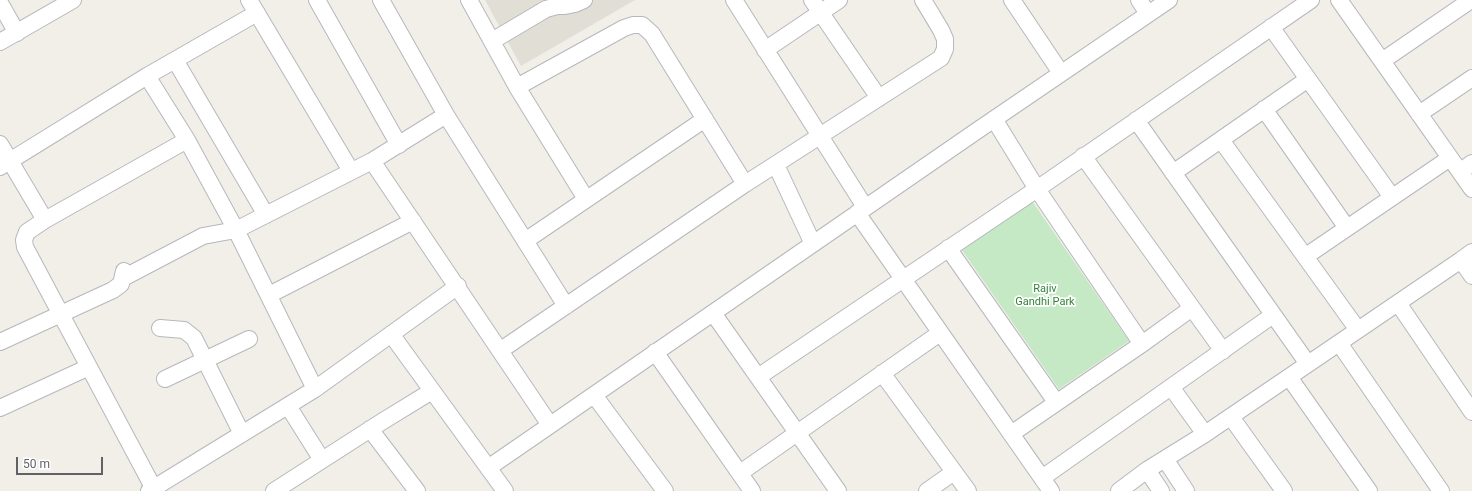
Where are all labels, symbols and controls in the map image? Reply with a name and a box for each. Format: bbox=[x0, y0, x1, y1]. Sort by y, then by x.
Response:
park label: Rajiv Gandhi Park bbox=[1015, 282, 1075, 308]
scale bar bbox=[18, 449, 105, 475]
text: 50 m bbox=[23, 457, 50, 471]

